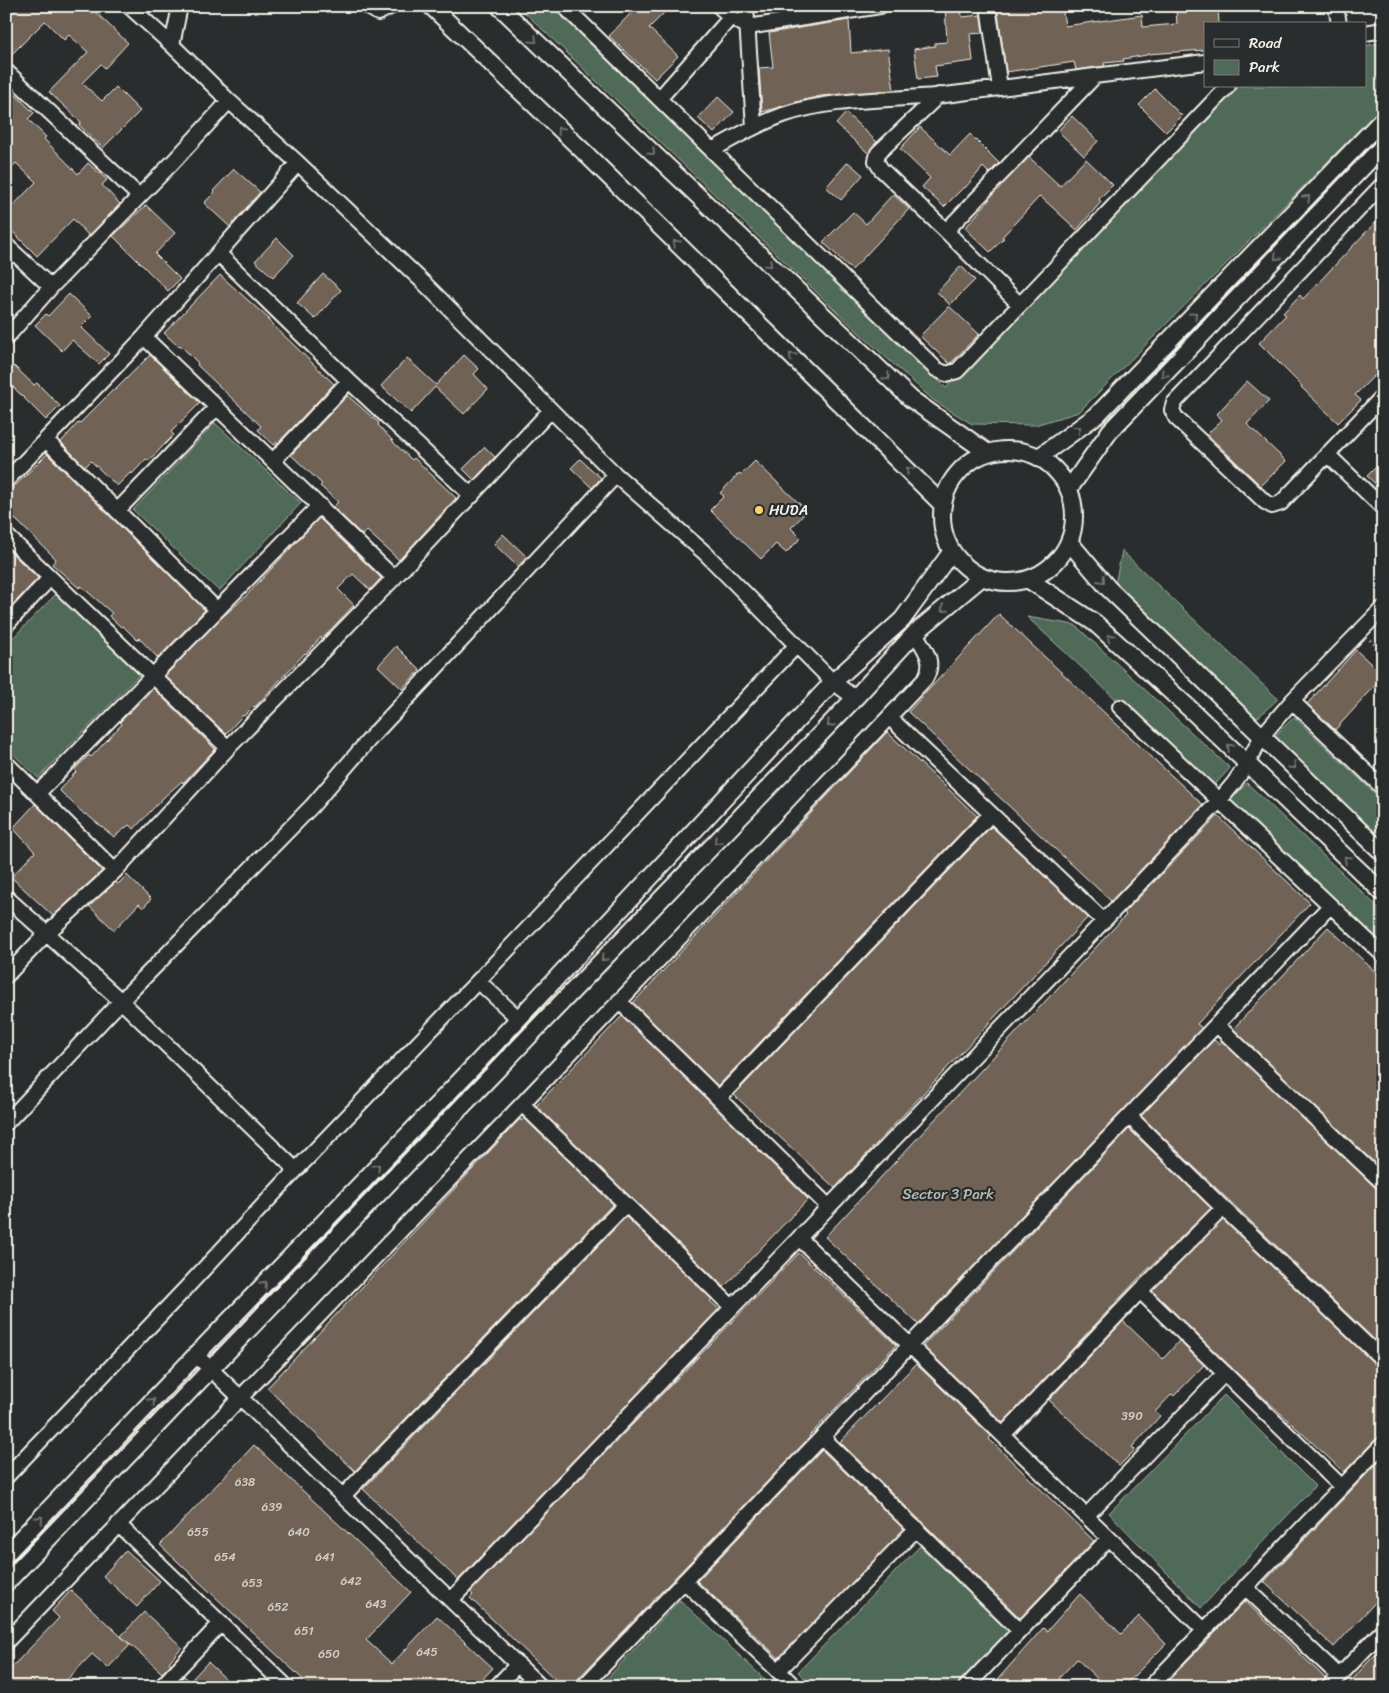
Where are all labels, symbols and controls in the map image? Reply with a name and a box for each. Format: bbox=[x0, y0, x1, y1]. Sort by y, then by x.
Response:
legend bbox=[1204, 22, 1366, 88]
text: Road bbox=[1249, 30, 1282, 56]
one-way arrow bbox=[529, 34, 538, 43]
text: Park bbox=[1249, 54, 1280, 80]
one-way arrow bbox=[556, 126, 565, 135]
one-way arrow bbox=[646, 146, 655, 155]
one-way arrow bbox=[1301, 195, 1310, 204]
one-way arrow bbox=[673, 240, 682, 249]
one-way arrow bbox=[1273, 251, 1282, 260]
one-way arrow bbox=[764, 258, 773, 267]
one-way arrow bbox=[1188, 312, 1197, 321]
one-way arrow bbox=[789, 353, 798, 362]
one-way arrow bbox=[1161, 369, 1170, 378]
one-way arrow bbox=[881, 371, 890, 380]
one-way arrow bbox=[1072, 426, 1082, 435]
one-way arrow bbox=[905, 467, 914, 476]
place label: HUDA bbox=[769, 497, 808, 523]
marker: HUDA bbox=[753, 504, 765, 516]
one-way arrow bbox=[1096, 574, 1104, 583]
one-way arrow bbox=[941, 603, 950, 612]
one-way arrow bbox=[1107, 634, 1116, 643]
one-way arrow bbox=[827, 718, 836, 727]
one-way arrow bbox=[1226, 744, 1235, 753]
one-way arrow bbox=[1287, 761, 1296, 770]
one-way arrow bbox=[714, 835, 723, 844]
one-way arrow bbox=[1344, 856, 1353, 865]
one-way arrow bbox=[601, 952, 610, 961]
one-way arrow bbox=[371, 1164, 380, 1173]
park label: Sector 3 Park bbox=[902, 1181, 994, 1207]
one-way arrow bbox=[258, 1281, 267, 1290]
one-way arrow bbox=[146, 1398, 155, 1407]
house number: 390 bbox=[1121, 1405, 1143, 1427]
house number: 638 bbox=[235, 1471, 255, 1493]
house number: 639 bbox=[262, 1496, 282, 1518]
one-way arrow bbox=[34, 1516, 43, 1525]
house number: 655 bbox=[187, 1521, 209, 1543]
house number: 640 bbox=[288, 1521, 310, 1543]
house number: 654 bbox=[214, 1546, 236, 1568]
house number: 641 bbox=[315, 1546, 335, 1568]
house number: 642 bbox=[340, 1570, 362, 1592]
house number: 653 bbox=[242, 1572, 263, 1594]
house number: 643 bbox=[366, 1593, 387, 1615]
house number: 652 bbox=[267, 1596, 289, 1618]
house number: 651 bbox=[294, 1620, 314, 1642]
house number: 645 bbox=[416, 1641, 438, 1663]
house number: 650 bbox=[318, 1643, 340, 1665]

